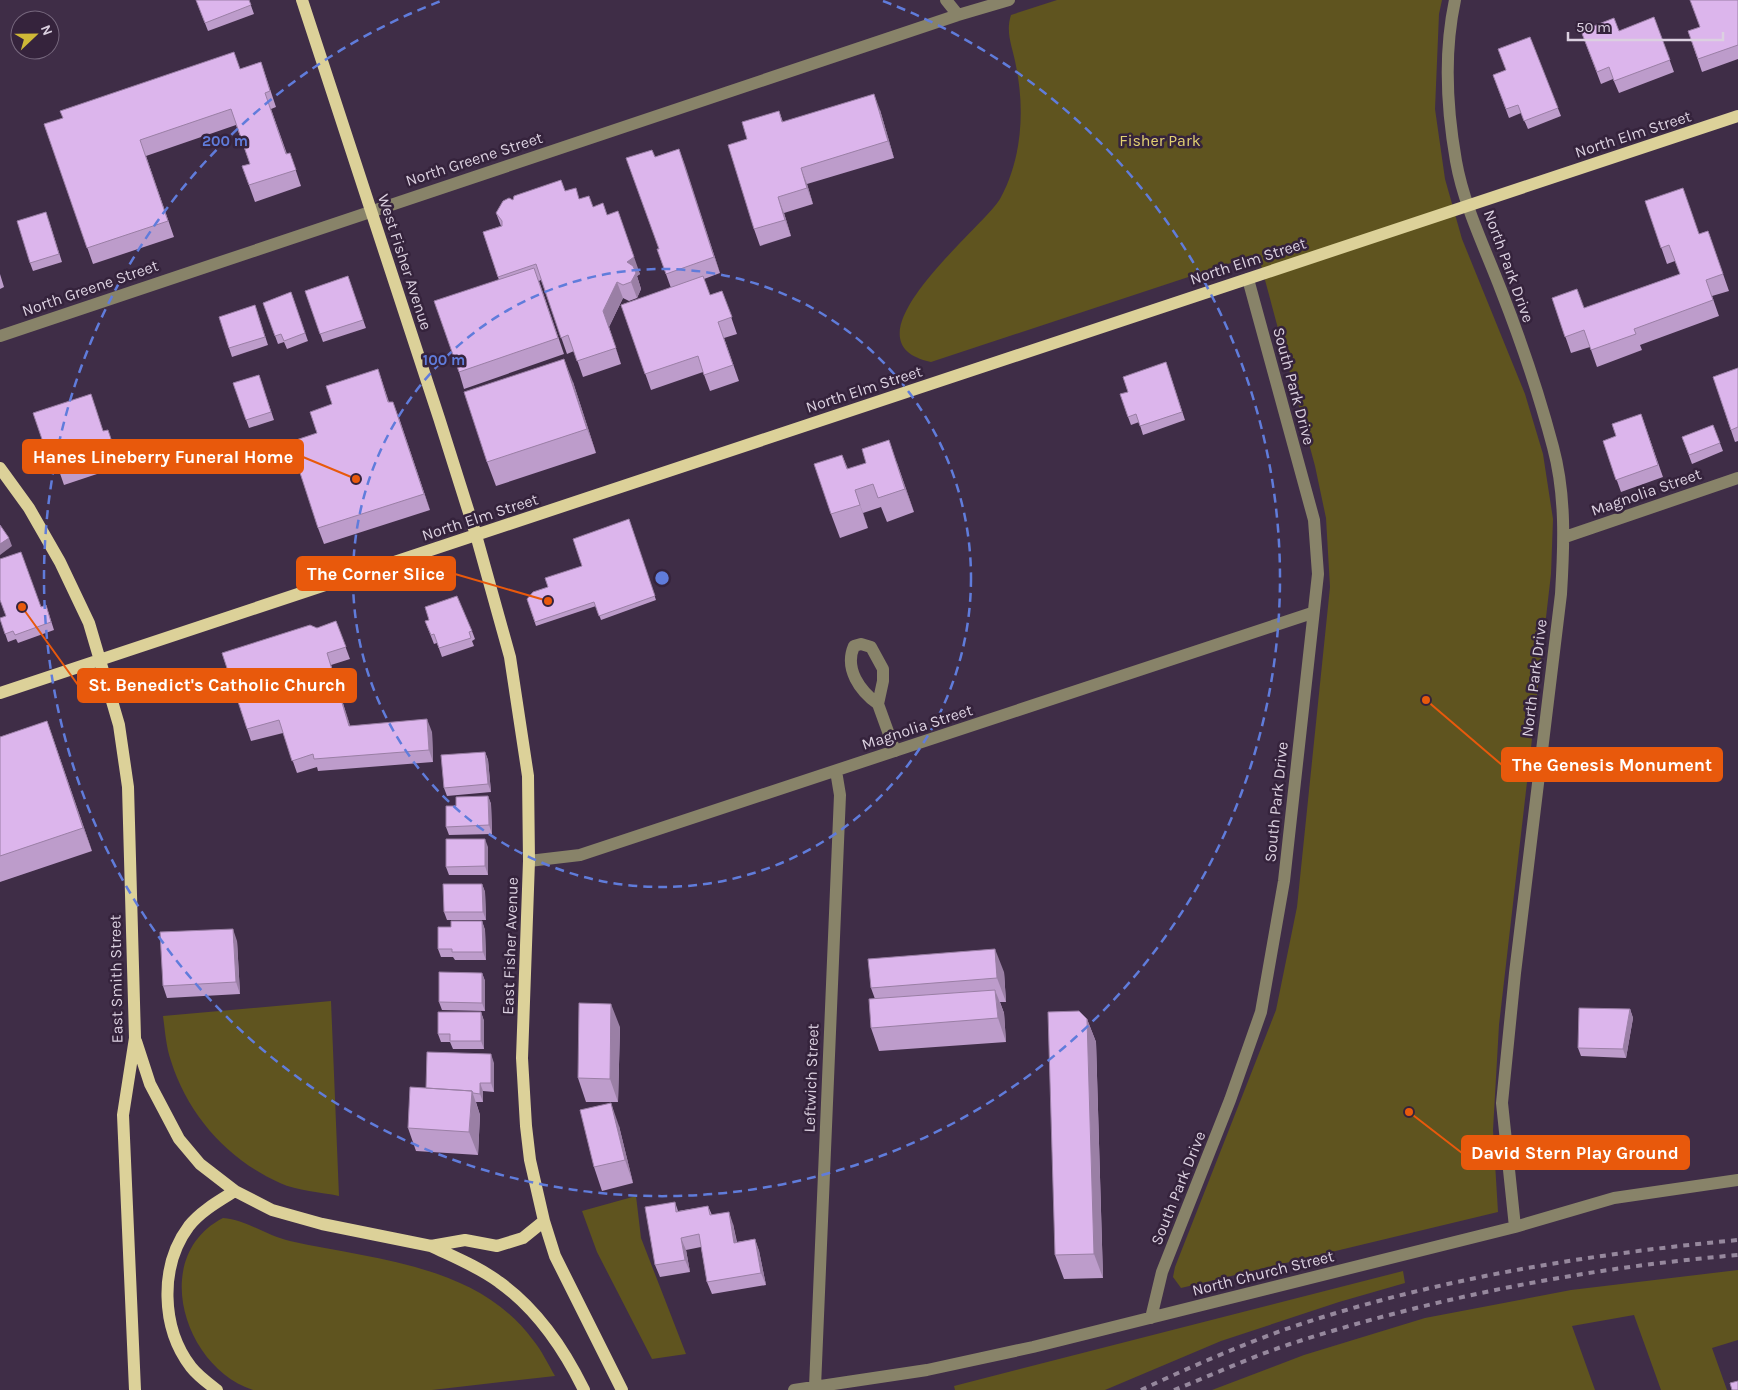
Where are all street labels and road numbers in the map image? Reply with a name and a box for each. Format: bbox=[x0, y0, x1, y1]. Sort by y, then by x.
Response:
street label: North Elm Street bbox=[1572, 106, 1694, 162]
street label: North Greene Street bbox=[403, 128, 545, 190]
street label: West Fisher Avenue bbox=[374, 192, 436, 332]
street label: North Park Drive bbox=[1480, 207, 1538, 325]
street label: North Elm Street bbox=[1187, 233, 1309, 289]
street label: North Greene Street bbox=[19, 256, 161, 320]
street label: South Park Drive bbox=[1269, 325, 1319, 447]
street label: North Elm Street bbox=[803, 361, 925, 417]
street label: Magnolia Street bbox=[1588, 464, 1704, 520]
street label: North Elm Street bbox=[419, 489, 541, 545]
street label: North Park Drive bbox=[1517, 618, 1551, 738]
street label: Magnolia Street bbox=[859, 700, 975, 754]
street label: South Park Drive bbox=[1260, 741, 1292, 863]
street label: East Fisher Avenue bbox=[498, 877, 522, 1015]
street label: East Smith Street bbox=[105, 914, 127, 1044]
street label: Leftwich Street bbox=[800, 1023, 822, 1133]
street label: South Park Drive bbox=[1146, 1128, 1210, 1248]
street label: North Church Street bbox=[1190, 1246, 1336, 1300]

